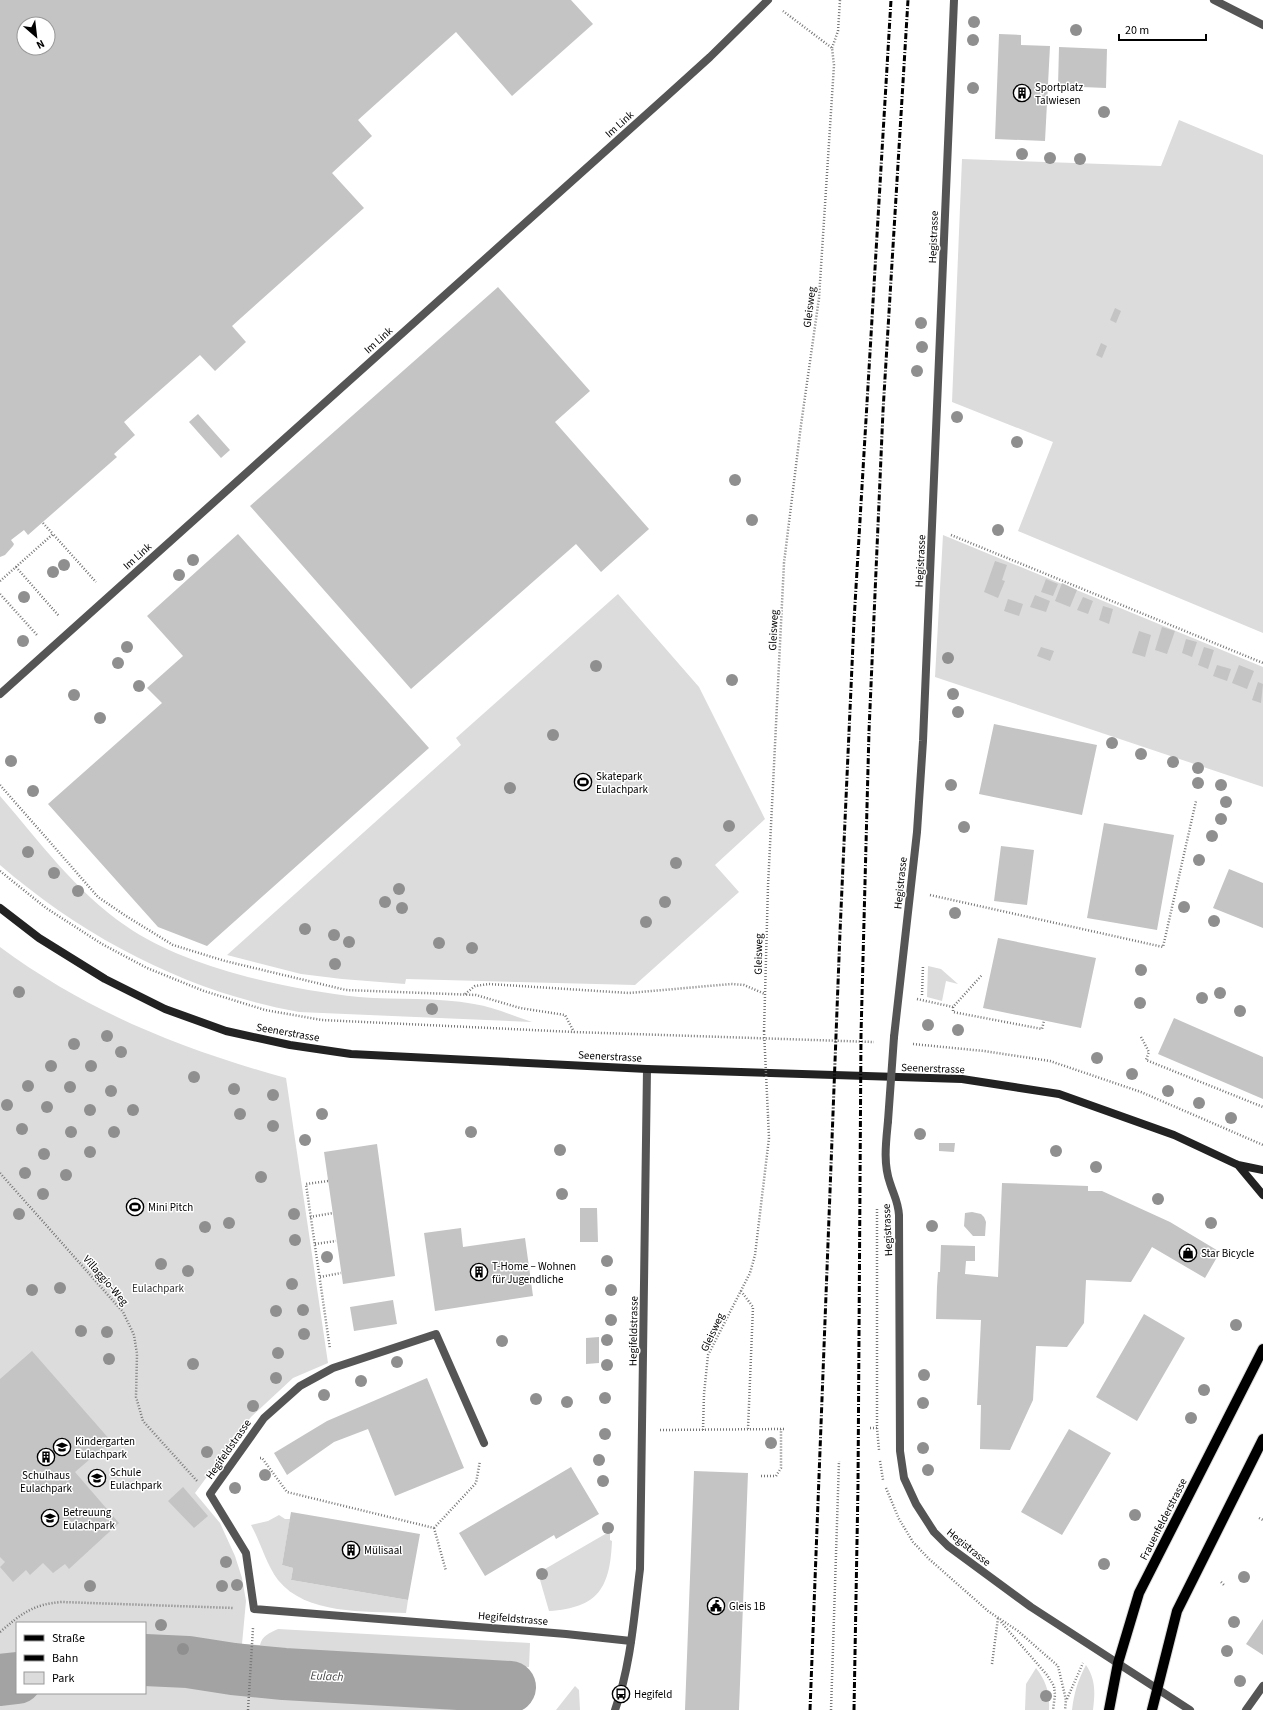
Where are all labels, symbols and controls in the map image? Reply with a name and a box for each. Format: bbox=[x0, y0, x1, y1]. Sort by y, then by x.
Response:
north arrow bbox=[16, 16, 56, 56]
scale bar bbox=[1119, 16, 1206, 42]
text: 20 m bbox=[1125, 22, 1149, 39]
text: N bbox=[34, 36, 47, 53]
place label: Sportplatz Talwiesen bbox=[1035, 80, 1083, 108]
building icon: Sportplatz Talwiesen bbox=[1012, 83, 1032, 103]
street label: Im Link bbox=[602, 107, 637, 141]
street label: Hegistrasse bbox=[925, 210, 942, 264]
street label: Gleisweg bbox=[800, 285, 820, 328]
street label: Im Link bbox=[361, 323, 396, 357]
street label: Hegistrasse bbox=[912, 534, 929, 588]
street label: Im Link bbox=[120, 539, 155, 573]
street label: Gleisweg bbox=[765, 609, 782, 651]
place label: Skatepark Eulachpark bbox=[596, 769, 648, 797]
sports icon: Skatepark Eulachpark bbox=[573, 772, 593, 792]
street label: Hegistrasse bbox=[890, 856, 911, 910]
street label: Gleisweg bbox=[751, 933, 766, 975]
street label: Seenerstrasse bbox=[255, 1020, 321, 1046]
street label: Seenerstrasse bbox=[578, 1047, 643, 1066]
street label: Seenerstrasse bbox=[901, 1060, 966, 1077]
sports icon: Mini Pitch bbox=[125, 1197, 145, 1217]
place label: Mini Pitch bbox=[148, 1200, 193, 1215]
street label: Hegistrasse bbox=[879, 1203, 896, 1257]
shop icon: Star Bicycle bbox=[1178, 1243, 1198, 1263]
place label: Star Bicycle bbox=[1201, 1246, 1255, 1261]
street label: Villaggio-Weg bbox=[80, 1252, 132, 1309]
place label: T-Home – Wohnen für Jugendliche bbox=[492, 1259, 576, 1287]
building icon: T-Home – Wohnen für Jugendliche bbox=[469, 1262, 489, 1282]
park label: Eulachpark bbox=[132, 1281, 184, 1296]
street label: Hegifeldstrasse bbox=[625, 1295, 642, 1366]
street label: Gleisweg bbox=[697, 1310, 728, 1354]
street label: Hegifeldstrasse bbox=[202, 1416, 255, 1482]
place label: Kindergarten Eulachpark bbox=[75, 1434, 135, 1462]
school or university icon: Kindergarten Eulachpark bbox=[52, 1437, 72, 1457]
building icon: Schulhaus Eulachpark bbox=[36, 1447, 56, 1467]
place label: Schule Eulachpark bbox=[110, 1465, 162, 1493]
place label: Schulhaus Eulachpark bbox=[20, 1468, 72, 1496]
school or university icon: Schule Eulachpark bbox=[87, 1468, 107, 1488]
street label: Frauenfelderstrasse bbox=[1136, 1475, 1191, 1563]
place label: Betreuung Eulachpark bbox=[63, 1505, 115, 1533]
school or university icon: Betreuung Eulachpark bbox=[40, 1508, 60, 1528]
street label: Hegistrasse bbox=[944, 1525, 994, 1570]
building icon: Mülisaal bbox=[341, 1540, 361, 1560]
place label: Mülisaal bbox=[364, 1543, 402, 1558]
public building icon: Gleis 1B bbox=[706, 1596, 726, 1616]
place label: Gleis 1B bbox=[729, 1599, 766, 1614]
street label: Hegifeldstrasse bbox=[477, 1608, 549, 1629]
legend bbox=[16, 1622, 146, 1694]
text: Straße bbox=[52, 1630, 85, 1647]
text: Bahn bbox=[52, 1650, 78, 1667]
water label: Eulach bbox=[310, 1667, 344, 1686]
text: Park bbox=[52, 1670, 74, 1687]
bus stop icon: Hegifeld bbox=[611, 1684, 631, 1704]
place label: Hegifeld bbox=[634, 1687, 672, 1702]

